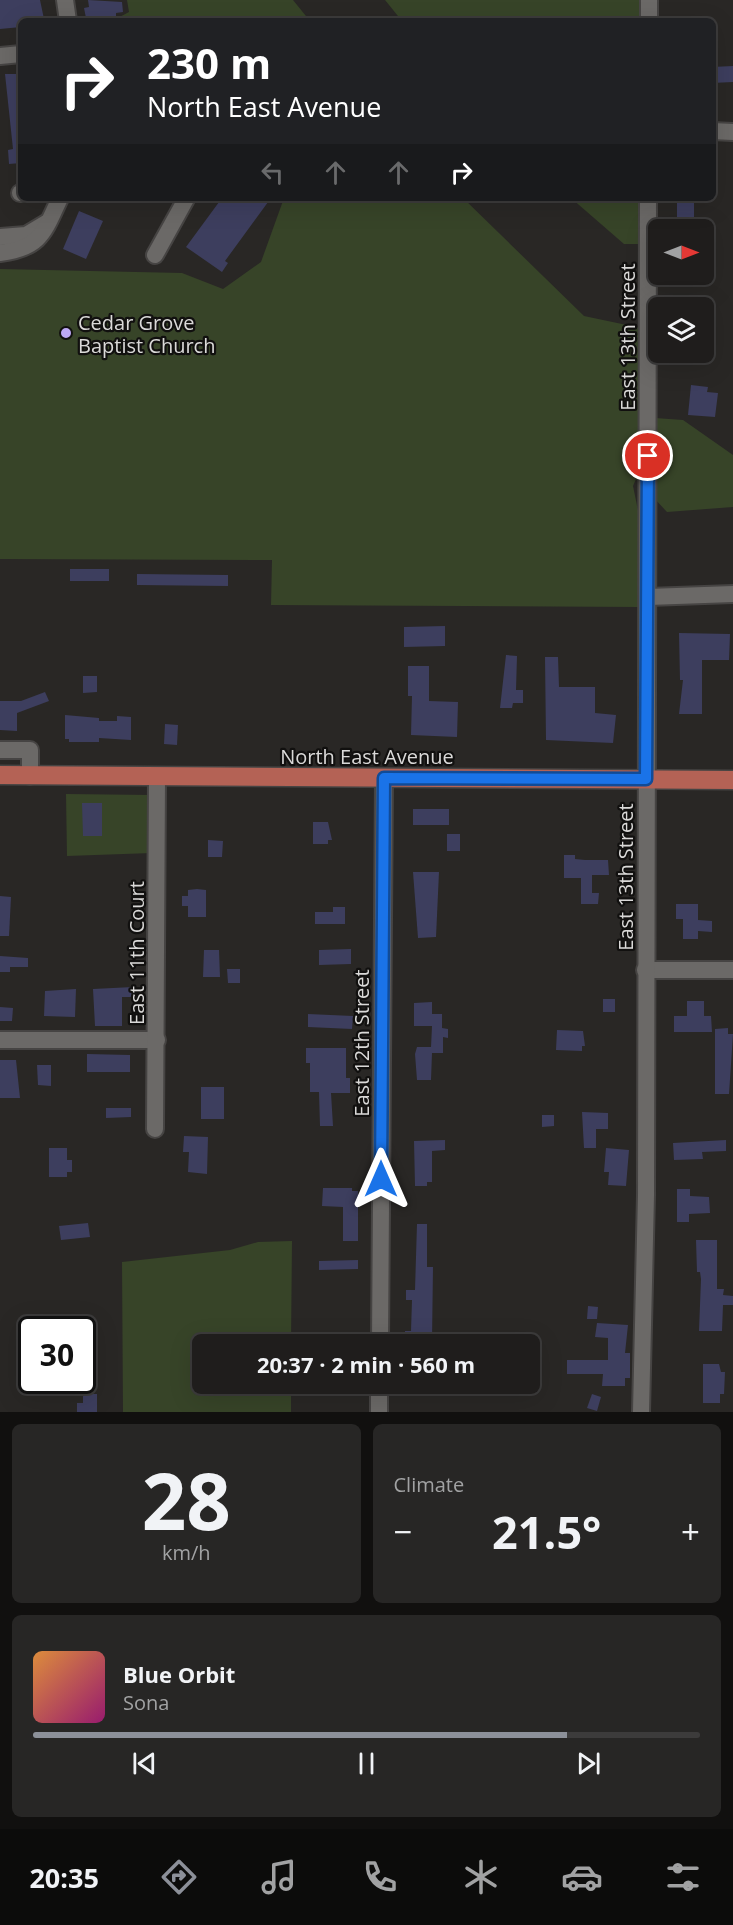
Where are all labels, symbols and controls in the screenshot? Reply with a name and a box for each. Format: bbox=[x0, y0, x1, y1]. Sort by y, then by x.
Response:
text: 230 m bbox=[147, 34, 271, 91]
icon: right bbox=[48, 42, 126, 120]
text: North East Avenue bbox=[147, 88, 381, 125]
icon: left bbox=[256, 156, 289, 189]
icon: ahead bbox=[319, 156, 352, 189]
icon: ahead bbox=[382, 156, 415, 189]
icon: right bbox=[445, 156, 478, 189]
north arrow bbox=[648, 219, 714, 285]
map controls bbox=[648, 219, 714, 363]
street label: East 13th Street bbox=[614, 263, 641, 411]
button: layers bbox=[648, 297, 714, 363]
place label: Cedar Grove Baptist Church bbox=[78, 309, 215, 359]
marker: Cedar Grove Baptist Church bbox=[59, 326, 73, 340]
pin bbox=[622, 430, 673, 481]
icon: arrive bbox=[631, 439, 664, 472]
street label: North East Avenue bbox=[280, 743, 454, 770]
street label: East 13th Street bbox=[612, 803, 639, 951]
street label: East 11th Court bbox=[123, 881, 150, 1025]
street label: East 12th Street bbox=[348, 969, 375, 1117]
position arrow bbox=[349, 1147, 413, 1211]
speed limit sign: 30 bbox=[18, 1316, 96, 1394]
text: 20:37 · 2 min · 560 m bbox=[257, 1349, 475, 1379]
text: 28 bbox=[142, 1447, 231, 1553]
text: Climate bbox=[394, 1471, 464, 1498]
text: 21.5° bbox=[492, 1501, 601, 1562]
text: − bbox=[394, 1509, 412, 1554]
text: + bbox=[681, 1509, 700, 1554]
text: km/h bbox=[162, 1539, 211, 1566]
text: Blue Orbit bbox=[123, 1659, 235, 1689]
text: Sona bbox=[123, 1689, 169, 1716]
icon: previous bbox=[128, 1747, 161, 1780]
icon: pause bbox=[350, 1747, 383, 1780]
icon: next bbox=[572, 1747, 605, 1780]
icon: directions bbox=[158, 1856, 200, 1898]
icon: music bbox=[258, 1856, 300, 1898]
icon: phone bbox=[359, 1856, 401, 1898]
icon: climate bbox=[460, 1856, 502, 1898]
icon: car bbox=[561, 1856, 603, 1898]
icon: filters bbox=[662, 1856, 704, 1898]
text: 20:35 bbox=[29, 1859, 99, 1896]

